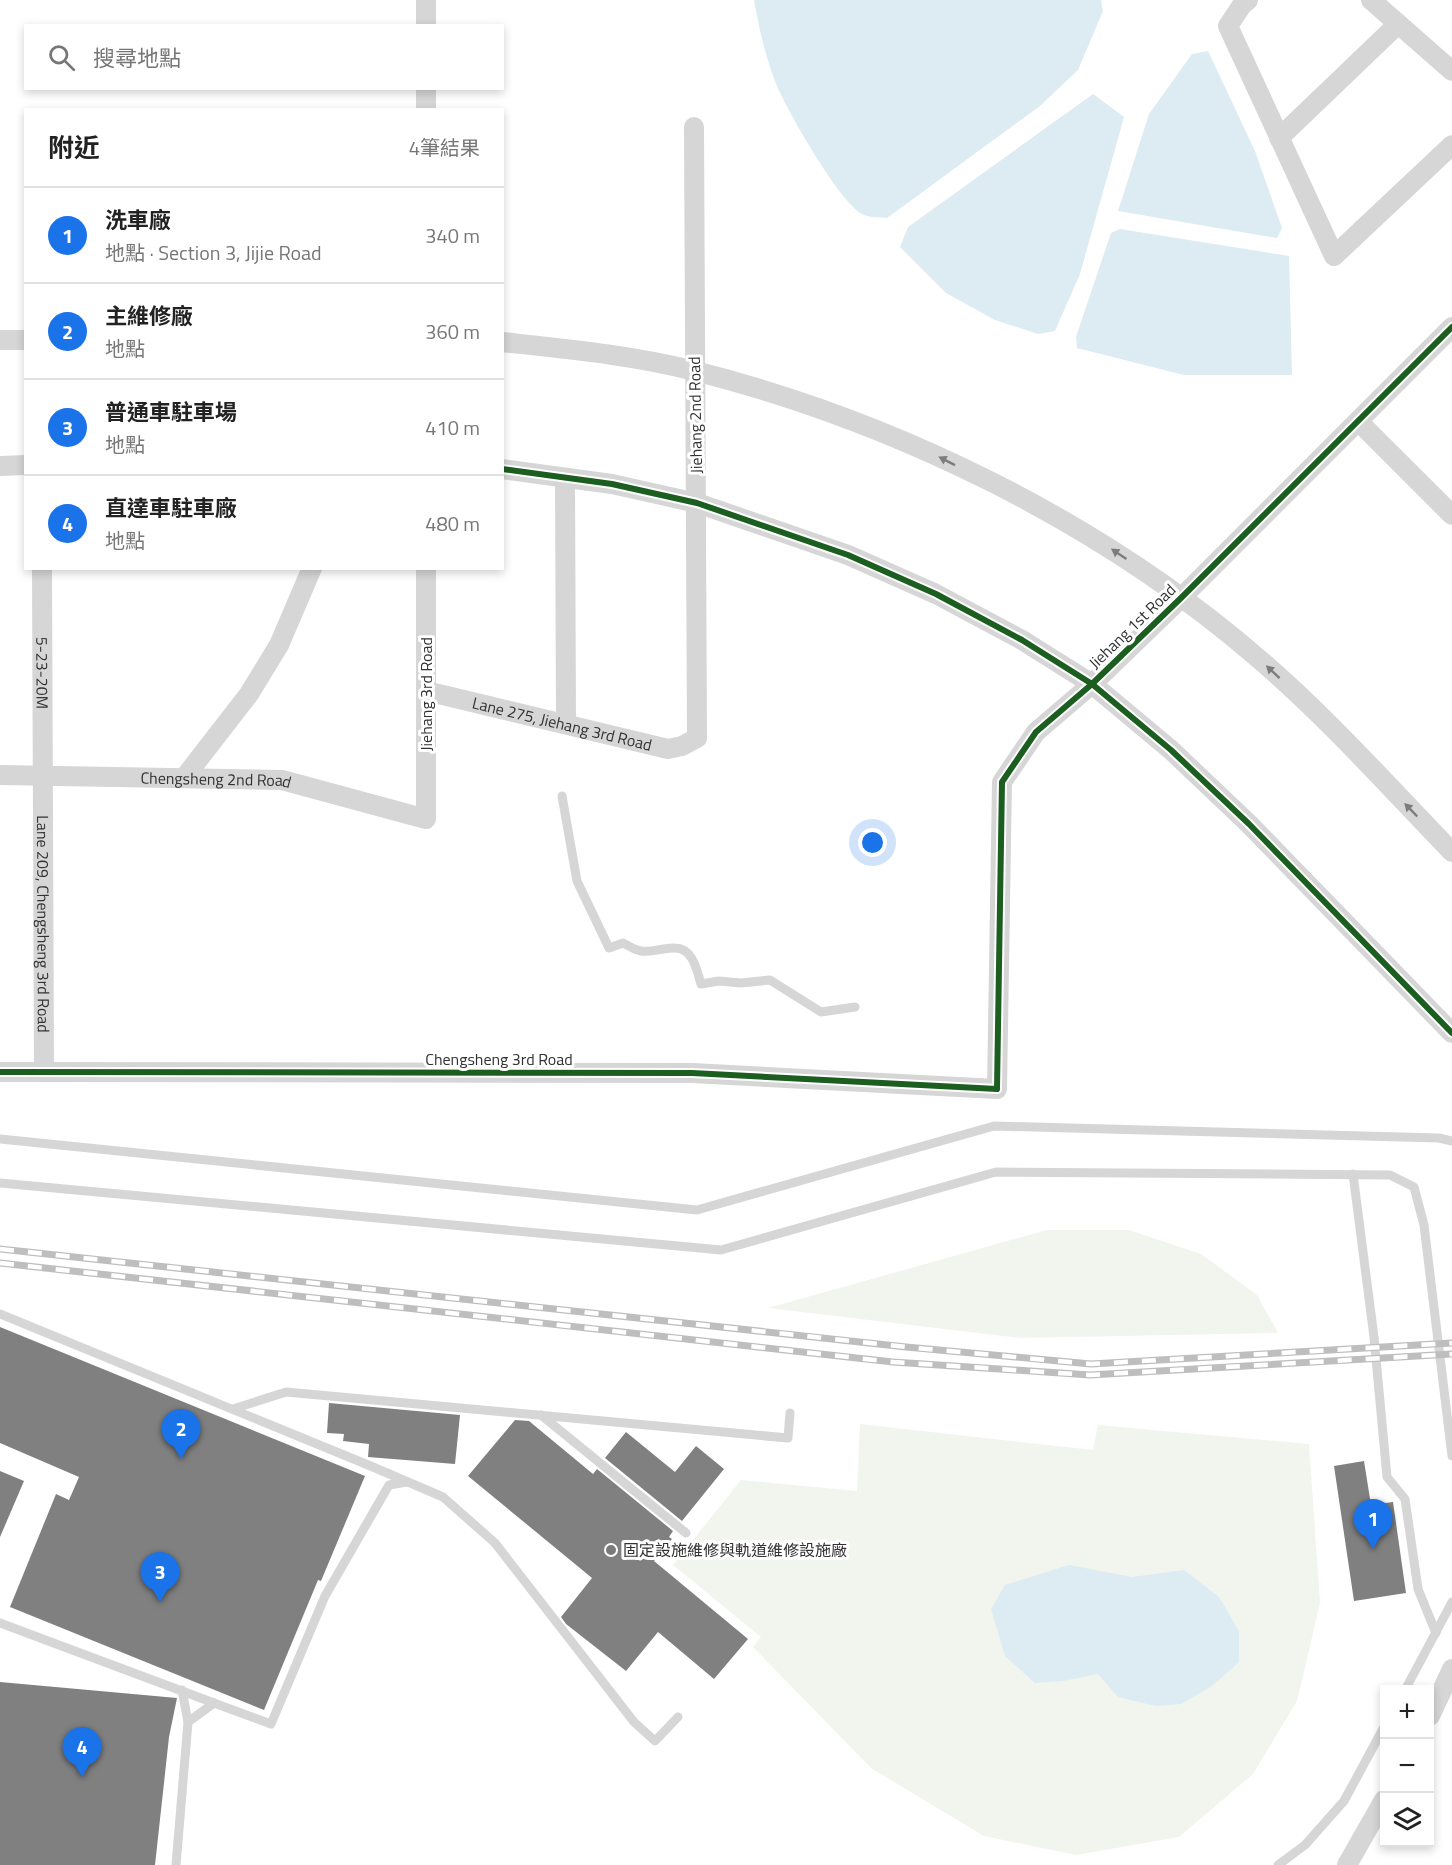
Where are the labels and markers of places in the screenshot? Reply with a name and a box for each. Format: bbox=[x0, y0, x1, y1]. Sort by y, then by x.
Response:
pin: 2 bbox=[162, 1410, 201, 1459]
pin: 1 bbox=[1354, 1500, 1392, 1549]
place label: 固定設施維修與軌道維修設施廠 bbox=[623, 1538, 847, 1562]
marker: 固定設施維修與軌道維修設施廠 bbox=[604, 1543, 618, 1557]
pin: 3 bbox=[140, 1552, 180, 1602]
pin: 4 bbox=[62, 1728, 101, 1777]

